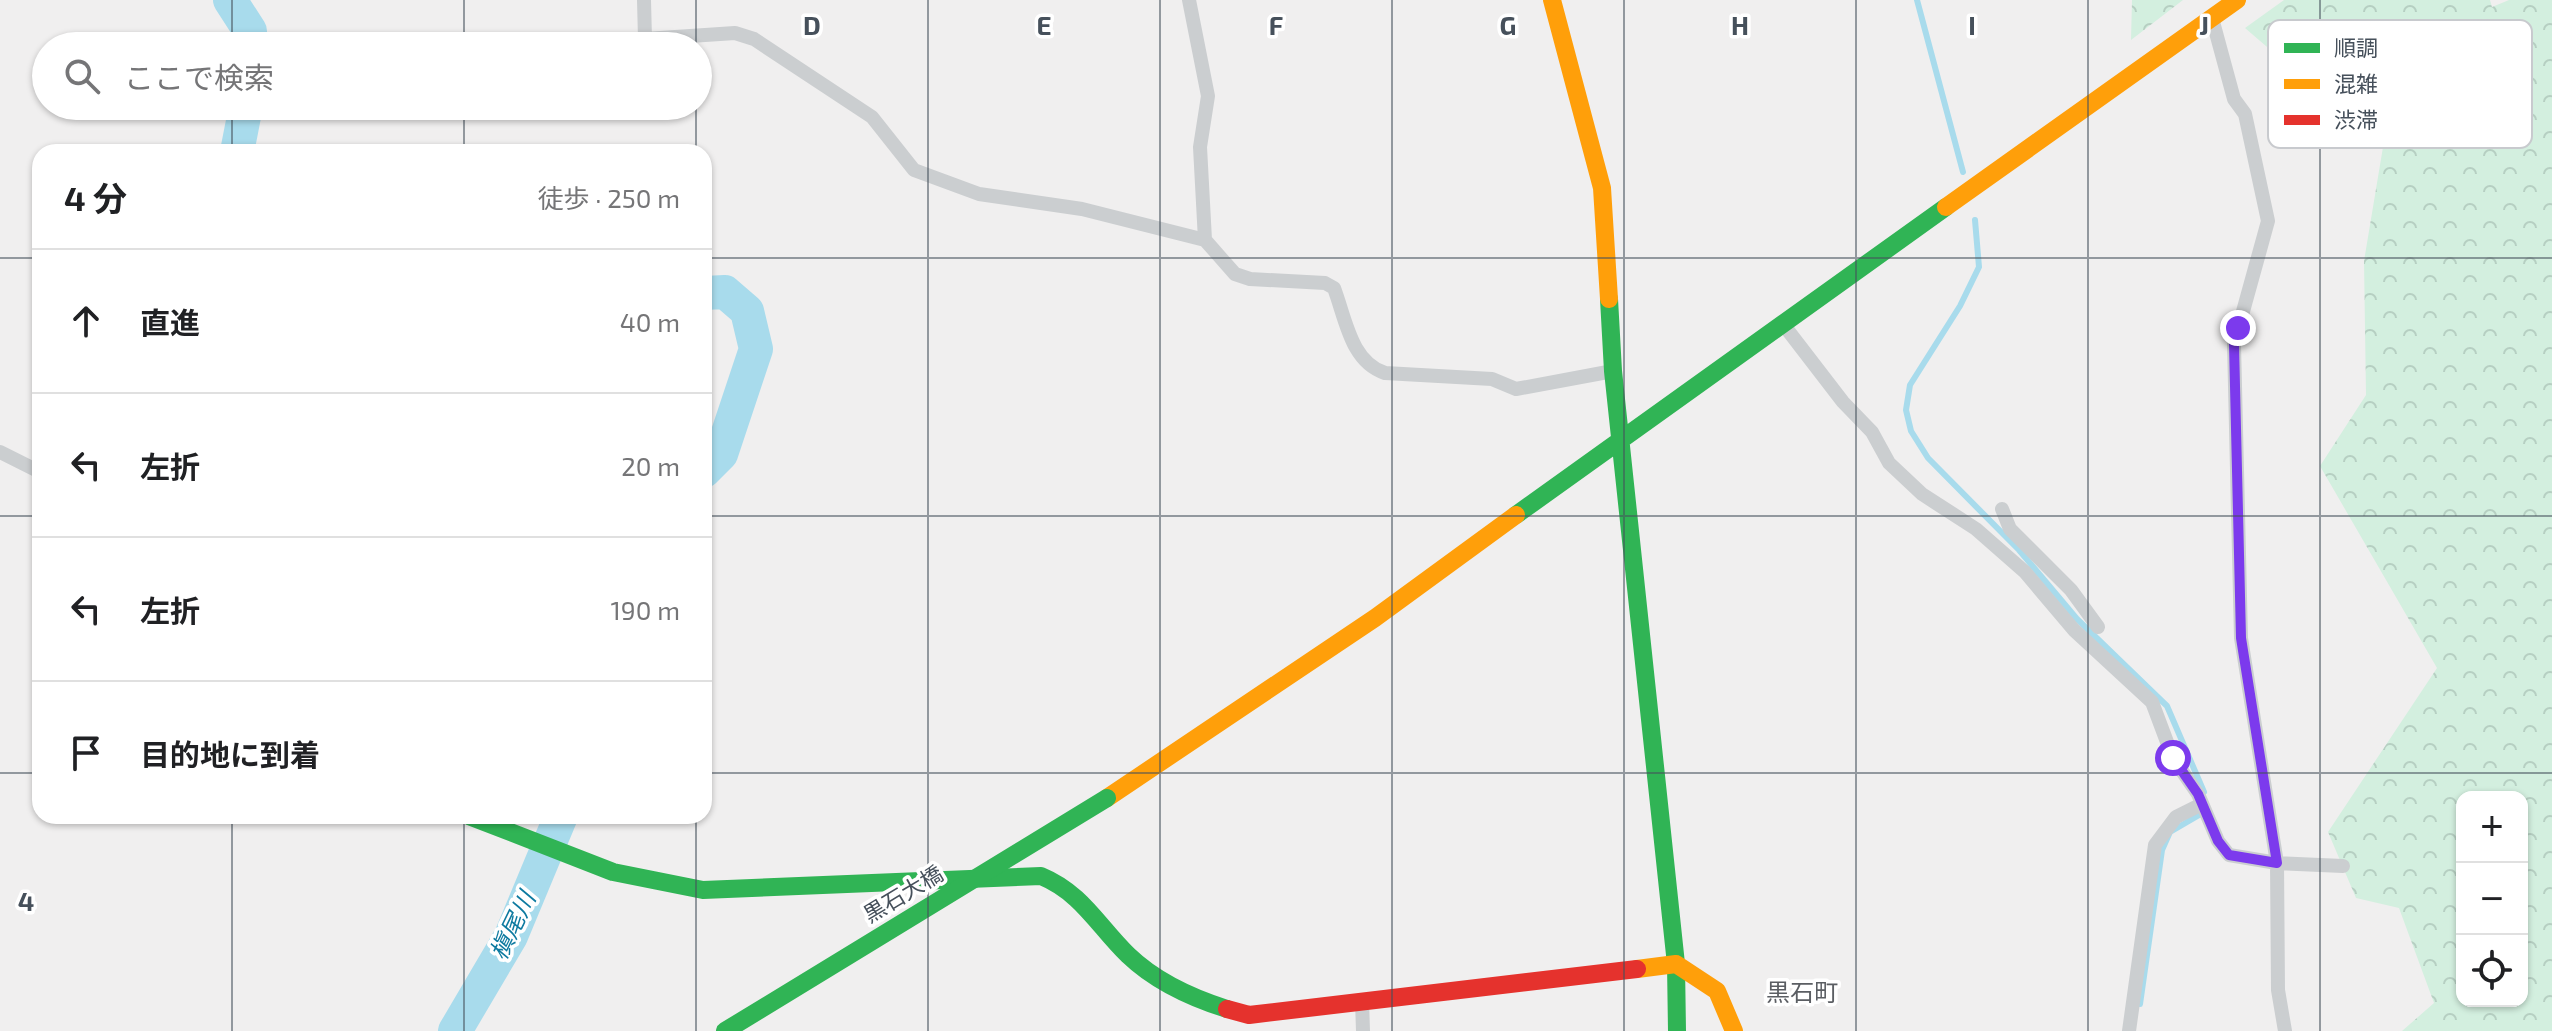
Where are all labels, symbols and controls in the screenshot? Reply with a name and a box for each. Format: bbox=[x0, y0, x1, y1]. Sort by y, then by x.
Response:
text: D bbox=[803, 9, 821, 40]
text: E bbox=[1036, 9, 1052, 40]
text: F bbox=[1269, 9, 1283, 40]
text: G bbox=[1500, 9, 1516, 40]
text: H bbox=[1731, 9, 1749, 40]
text: I bbox=[1968, 9, 1976, 40]
text: J bbox=[2199, 9, 2209, 40]
legend bbox=[2268, 20, 2532, 148]
search box bbox=[32, 32, 712, 120]
text: 順調 bbox=[2334, 34, 2378, 60]
icon: search bbox=[60, 54, 104, 98]
text: ここで検索 bbox=[124, 59, 274, 95]
text: 混雑 bbox=[2334, 70, 2378, 96]
text: 渋滞 bbox=[2334, 106, 2378, 132]
text: 4 分 bbox=[64, 177, 127, 218]
text: 徒歩 · 250 m bbox=[537, 182, 680, 213]
icon: ahead bbox=[64, 299, 108, 343]
text: 直進 bbox=[140, 304, 200, 340]
text: 40 m bbox=[620, 306, 680, 337]
route end bbox=[2220, 310, 2256, 346]
icon: left bbox=[64, 443, 108, 487]
text: 左折 bbox=[140, 448, 200, 484]
text: 20 m bbox=[621, 450, 680, 481]
icon: left bbox=[64, 587, 108, 631]
text: 左折 bbox=[140, 592, 200, 628]
text: 190 m bbox=[611, 594, 680, 625]
icon: arrive bbox=[64, 731, 108, 775]
text: 目的地に到着 bbox=[140, 736, 320, 772]
route start bbox=[2155, 740, 2191, 776]
map controls bbox=[2456, 791, 2528, 1007]
button: + bbox=[2456, 791, 2528, 863]
street label: 黒石大橋 bbox=[858, 859, 947, 927]
button: − bbox=[2456, 863, 2528, 935]
water label: 槇尾川 bbox=[483, 884, 542, 964]
text: 4 bbox=[18, 885, 34, 916]
button: locate bbox=[2456, 935, 2528, 1007]
district label: 黒石町 bbox=[1766, 977, 1838, 1006]

